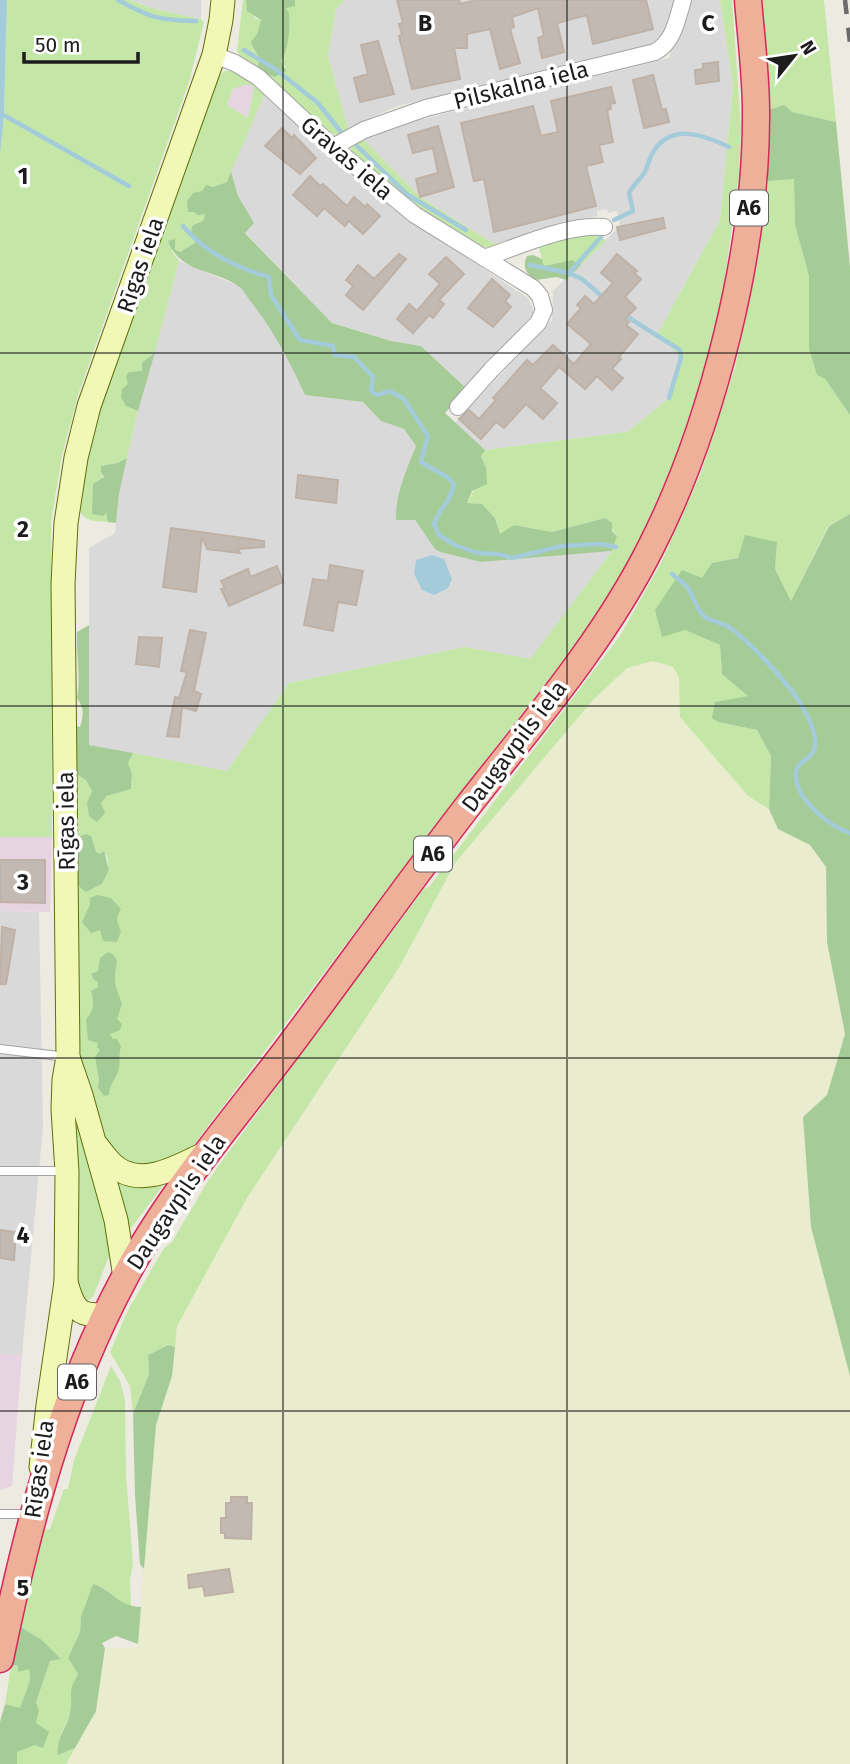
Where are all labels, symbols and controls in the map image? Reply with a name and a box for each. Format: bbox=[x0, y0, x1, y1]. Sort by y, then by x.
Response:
text: B bbox=[418, 9, 432, 37]
text: C bbox=[701, 9, 715, 37]
scale bar bbox=[24, 21, 138, 65]
north arrow bbox=[759, 21, 829, 91]
text: 50 m bbox=[35, 32, 81, 58]
text: N bbox=[795, 37, 821, 59]
street label: Pilskalna iela bbox=[451, 55, 591, 115]
street label: Gravas iela bbox=[295, 110, 399, 206]
text: 1 bbox=[18, 162, 28, 190]
road number: A6 bbox=[730, 190, 768, 226]
street label: Rīgas iela bbox=[111, 214, 169, 316]
text: 2 bbox=[17, 515, 29, 543]
street label: Daugavpils iela bbox=[455, 675, 573, 817]
street label: Rīgas iela bbox=[51, 771, 81, 871]
road number: A6 bbox=[414, 836, 452, 872]
text: 3 bbox=[16, 868, 29, 896]
street label: Daugavpils iela bbox=[120, 1129, 232, 1275]
text: 4 bbox=[17, 1221, 30, 1249]
road number: A6 bbox=[58, 1364, 96, 1400]
street label: Rīgas iela bbox=[18, 1418, 60, 1520]
text: 5 bbox=[17, 1574, 29, 1602]

